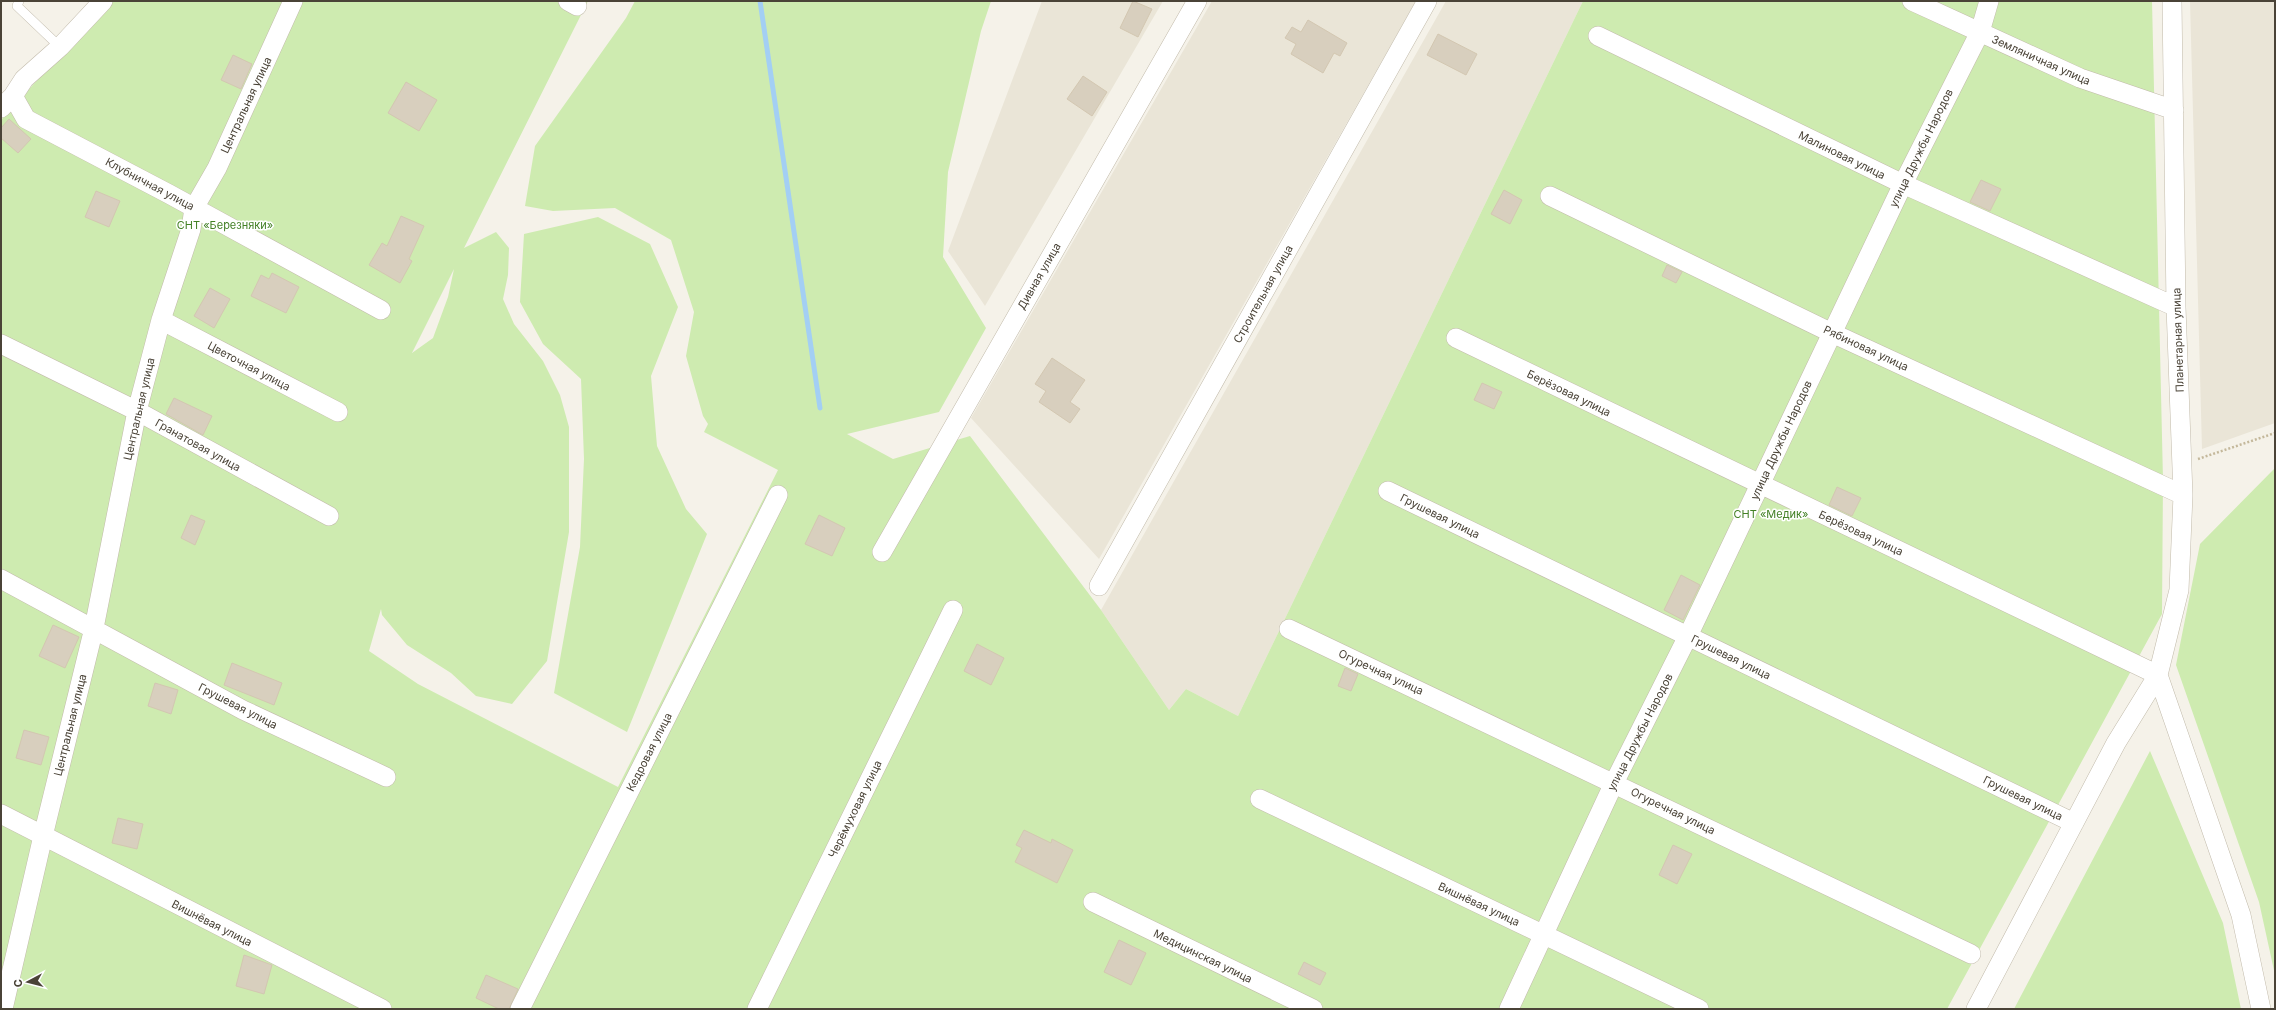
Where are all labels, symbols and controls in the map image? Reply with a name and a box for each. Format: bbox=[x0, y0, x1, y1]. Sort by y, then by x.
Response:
street label: Земляничная улица bbox=[1989, 32, 2093, 88]
street label: Центральная улица bbox=[218, 55, 274, 155]
street label: улица Дружбы Народов bbox=[1886, 86, 1956, 210]
street label: Малиновая улица bbox=[1796, 128, 1888, 182]
street label: Клубничная улица bbox=[103, 155, 197, 213]
park label: СНТ «Березняки» bbox=[177, 218, 273, 232]
street label: Дивная улица bbox=[1014, 240, 1064, 312]
street label: Строительная улица bbox=[1230, 242, 1296, 346]
street label: Планетарная улица bbox=[2169, 287, 2187, 393]
street label: Рябиновая улица bbox=[1821, 322, 1911, 374]
street label: Цветочная улица bbox=[205, 338, 293, 394]
street label: Центральная улица bbox=[120, 356, 158, 462]
street label: Берёзовая улица bbox=[1525, 367, 1613, 419]
street label: улица Дружбы Народов bbox=[1747, 378, 1815, 502]
street label: Гранатовая улица bbox=[153, 416, 243, 474]
street label: Грушевая улица bbox=[1398, 491, 1482, 541]
park label: СНТ «Медик» bbox=[1734, 507, 1808, 521]
street label: Берёзовая улица bbox=[1817, 507, 1905, 559]
street label: Грушевая улица bbox=[1689, 632, 1773, 682]
street label: Огуречная улица bbox=[1336, 646, 1426, 698]
street label: улица Дружбы Народов bbox=[1604, 671, 1676, 793]
street label: Центральная улица bbox=[51, 672, 89, 778]
street label: Грушевая улица bbox=[196, 680, 280, 732]
street label: Кедровая улица bbox=[623, 710, 675, 794]
street label: Черёмуховая улица bbox=[825, 758, 885, 860]
street label: Грушевая улица bbox=[1981, 773, 2065, 823]
street label: Огуречная улица bbox=[1628, 784, 1718, 838]
street label: Вишнёвая улица bbox=[1436, 879, 1522, 929]
street label: Вишнёвая улица bbox=[169, 897, 255, 949]
street label: Медицинская улица bbox=[1151, 926, 1255, 986]
north arrow bbox=[8, 962, 48, 1002]
text: С bbox=[11, 978, 26, 988]

